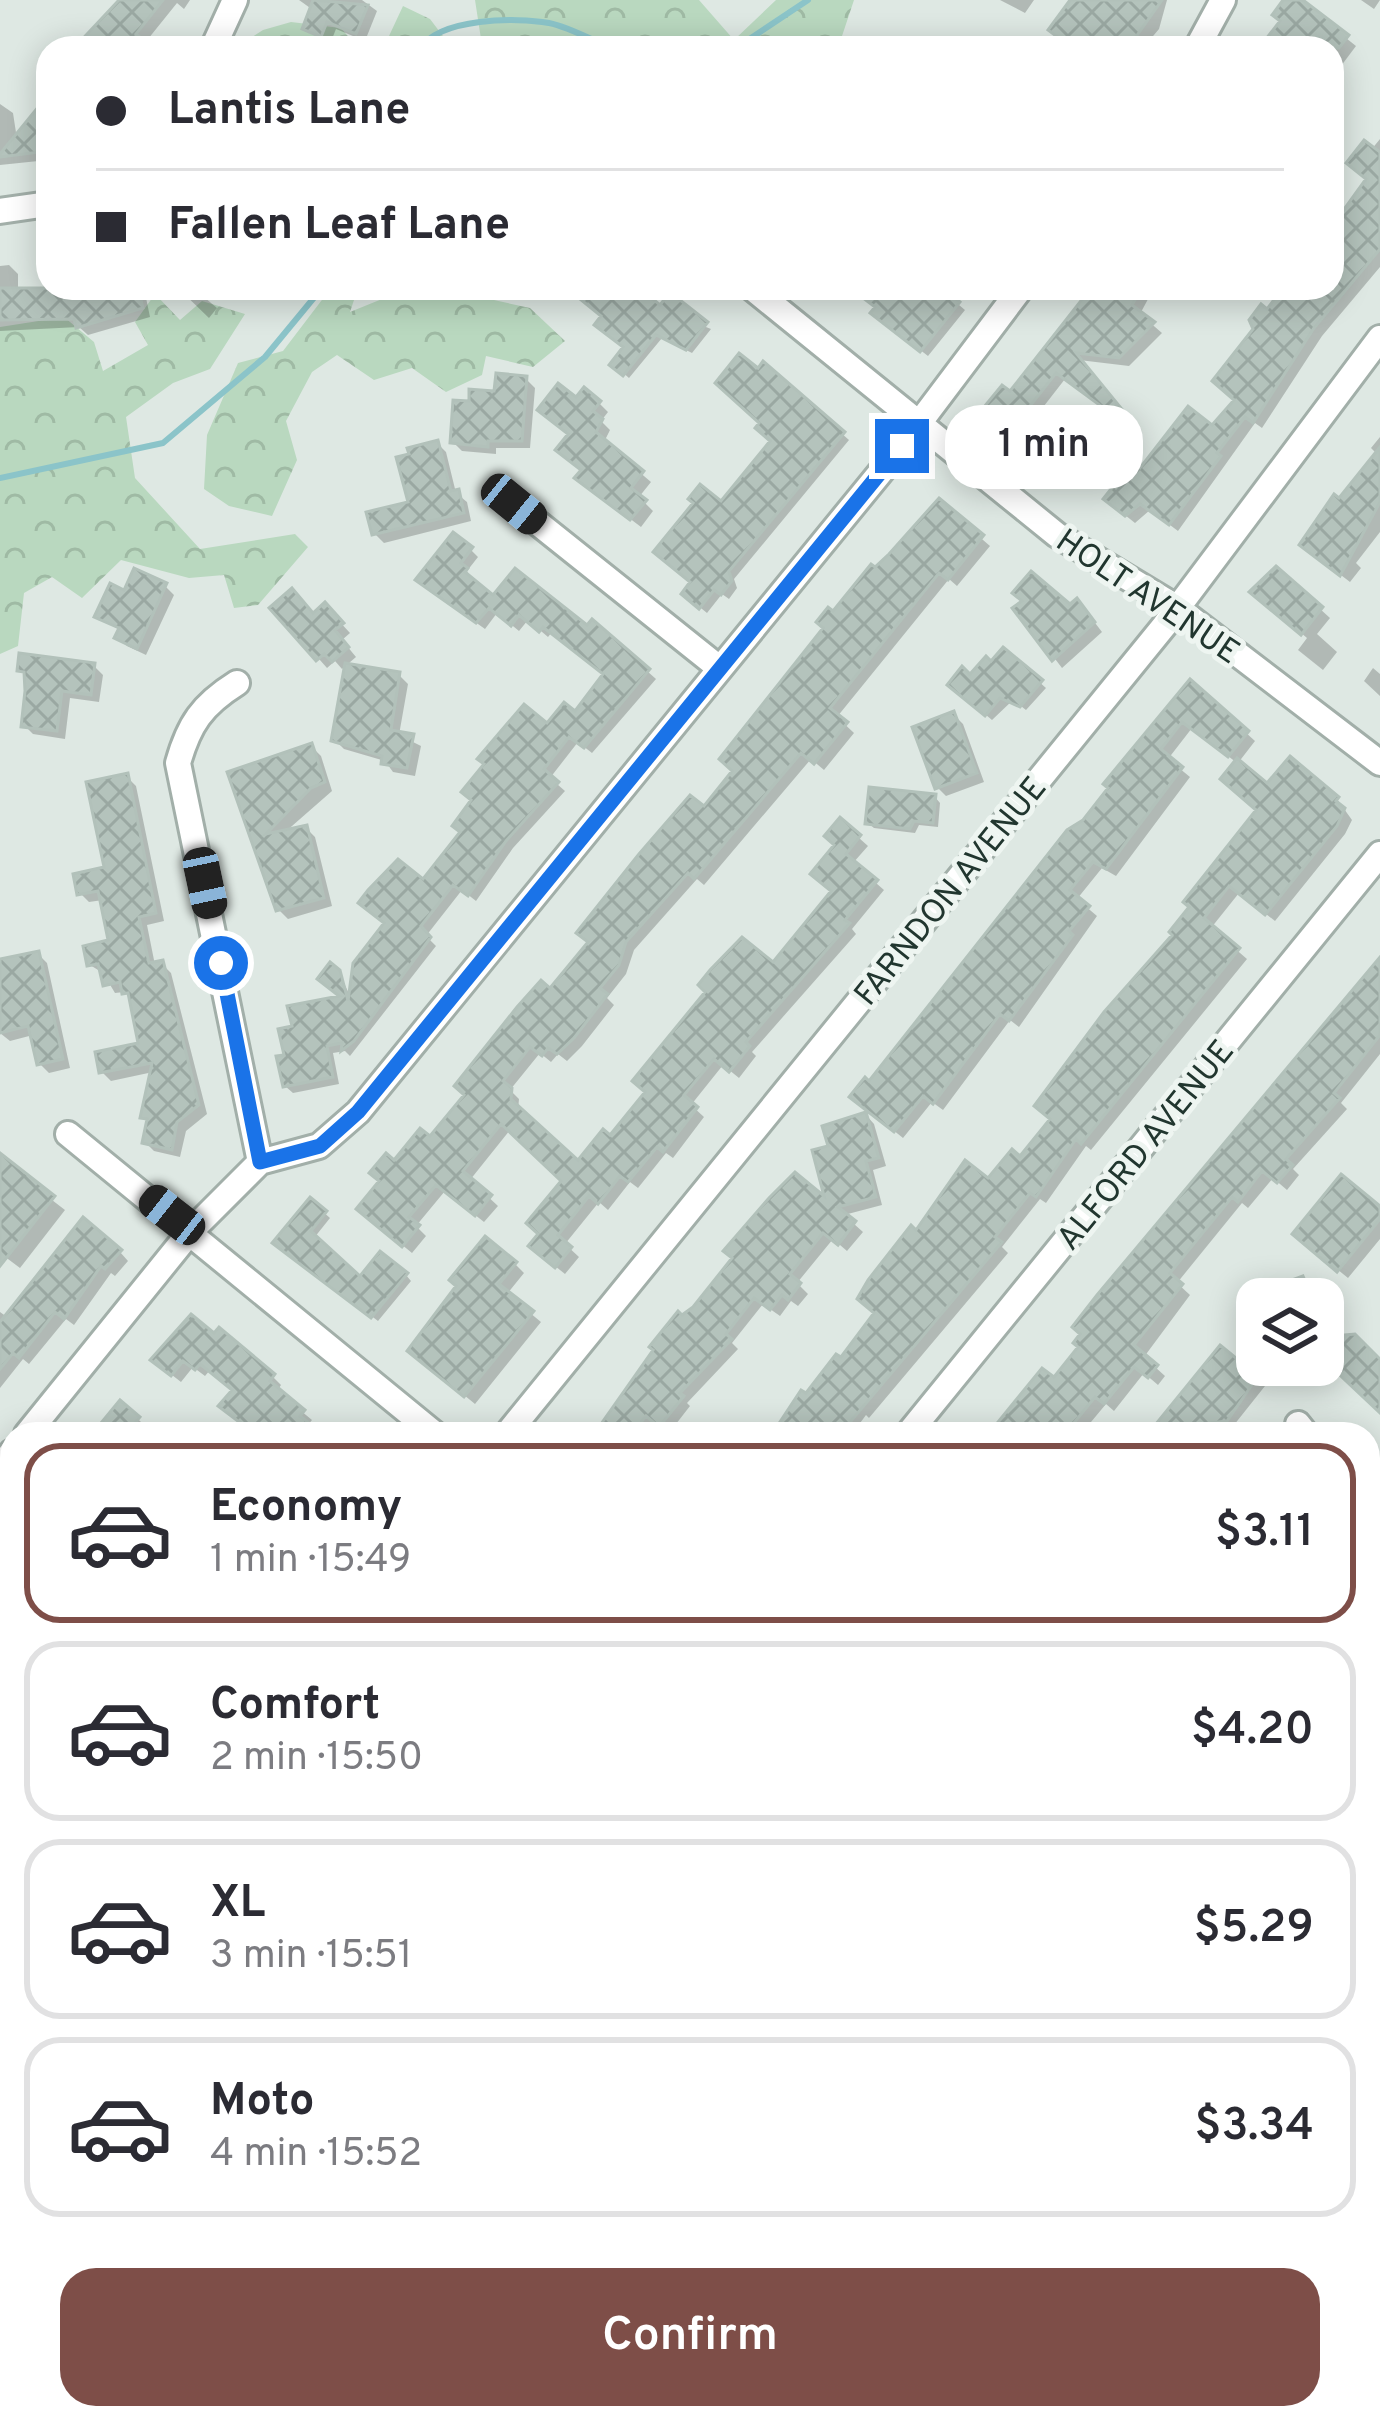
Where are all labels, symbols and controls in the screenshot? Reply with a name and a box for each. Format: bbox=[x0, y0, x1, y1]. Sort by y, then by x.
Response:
text: Lantis Lane bbox=[168, 83, 410, 140]
text: Fallen Leaf Lane bbox=[168, 198, 510, 255]
callout: 1 min bbox=[944, 404, 1142, 488]
route end bbox=[875, 419, 929, 473]
text: 1 min bbox=[998, 422, 1090, 471]
car bbox=[475, 467, 553, 541]
street label: HOLT AVENUE bbox=[1047, 521, 1247, 675]
street label: FARNDON AVENUE bbox=[847, 769, 1057, 1016]
car bbox=[180, 844, 230, 922]
route start bbox=[194, 936, 248, 990]
street label: ALFORD AVENUE bbox=[1049, 1033, 1245, 1260]
car bbox=[133, 1179, 211, 1251]
map controls bbox=[1236, 1278, 1344, 1386]
button: layers bbox=[1236, 1278, 1344, 1386]
icon: car bbox=[66, 1479, 174, 1587]
text: Economy bbox=[210, 1480, 402, 1537]
text: $3.11 bbox=[1215, 1505, 1314, 1562]
text: 1 min · 15:49 bbox=[210, 1537, 411, 1586]
icon: car bbox=[66, 1677, 174, 1785]
text: Comfort bbox=[210, 1678, 380, 1735]
text: $4.20 bbox=[1191, 1703, 1314, 1760]
text: 2 min · 15:50 bbox=[210, 1735, 423, 1784]
icon: car bbox=[66, 1875, 174, 1983]
text: XL bbox=[210, 1876, 265, 1933]
text: $5.29 bbox=[1194, 1901, 1314, 1958]
text: 3 min · 15:51 bbox=[210, 1933, 412, 1982]
icon: car bbox=[66, 2073, 174, 2181]
text: Moto bbox=[210, 2074, 314, 2131]
text: $3.34 bbox=[1195, 2099, 1314, 2156]
text: 4 min · 15:52 bbox=[210, 2131, 422, 2180]
button: Confirm bbox=[60, 2268, 1320, 2406]

